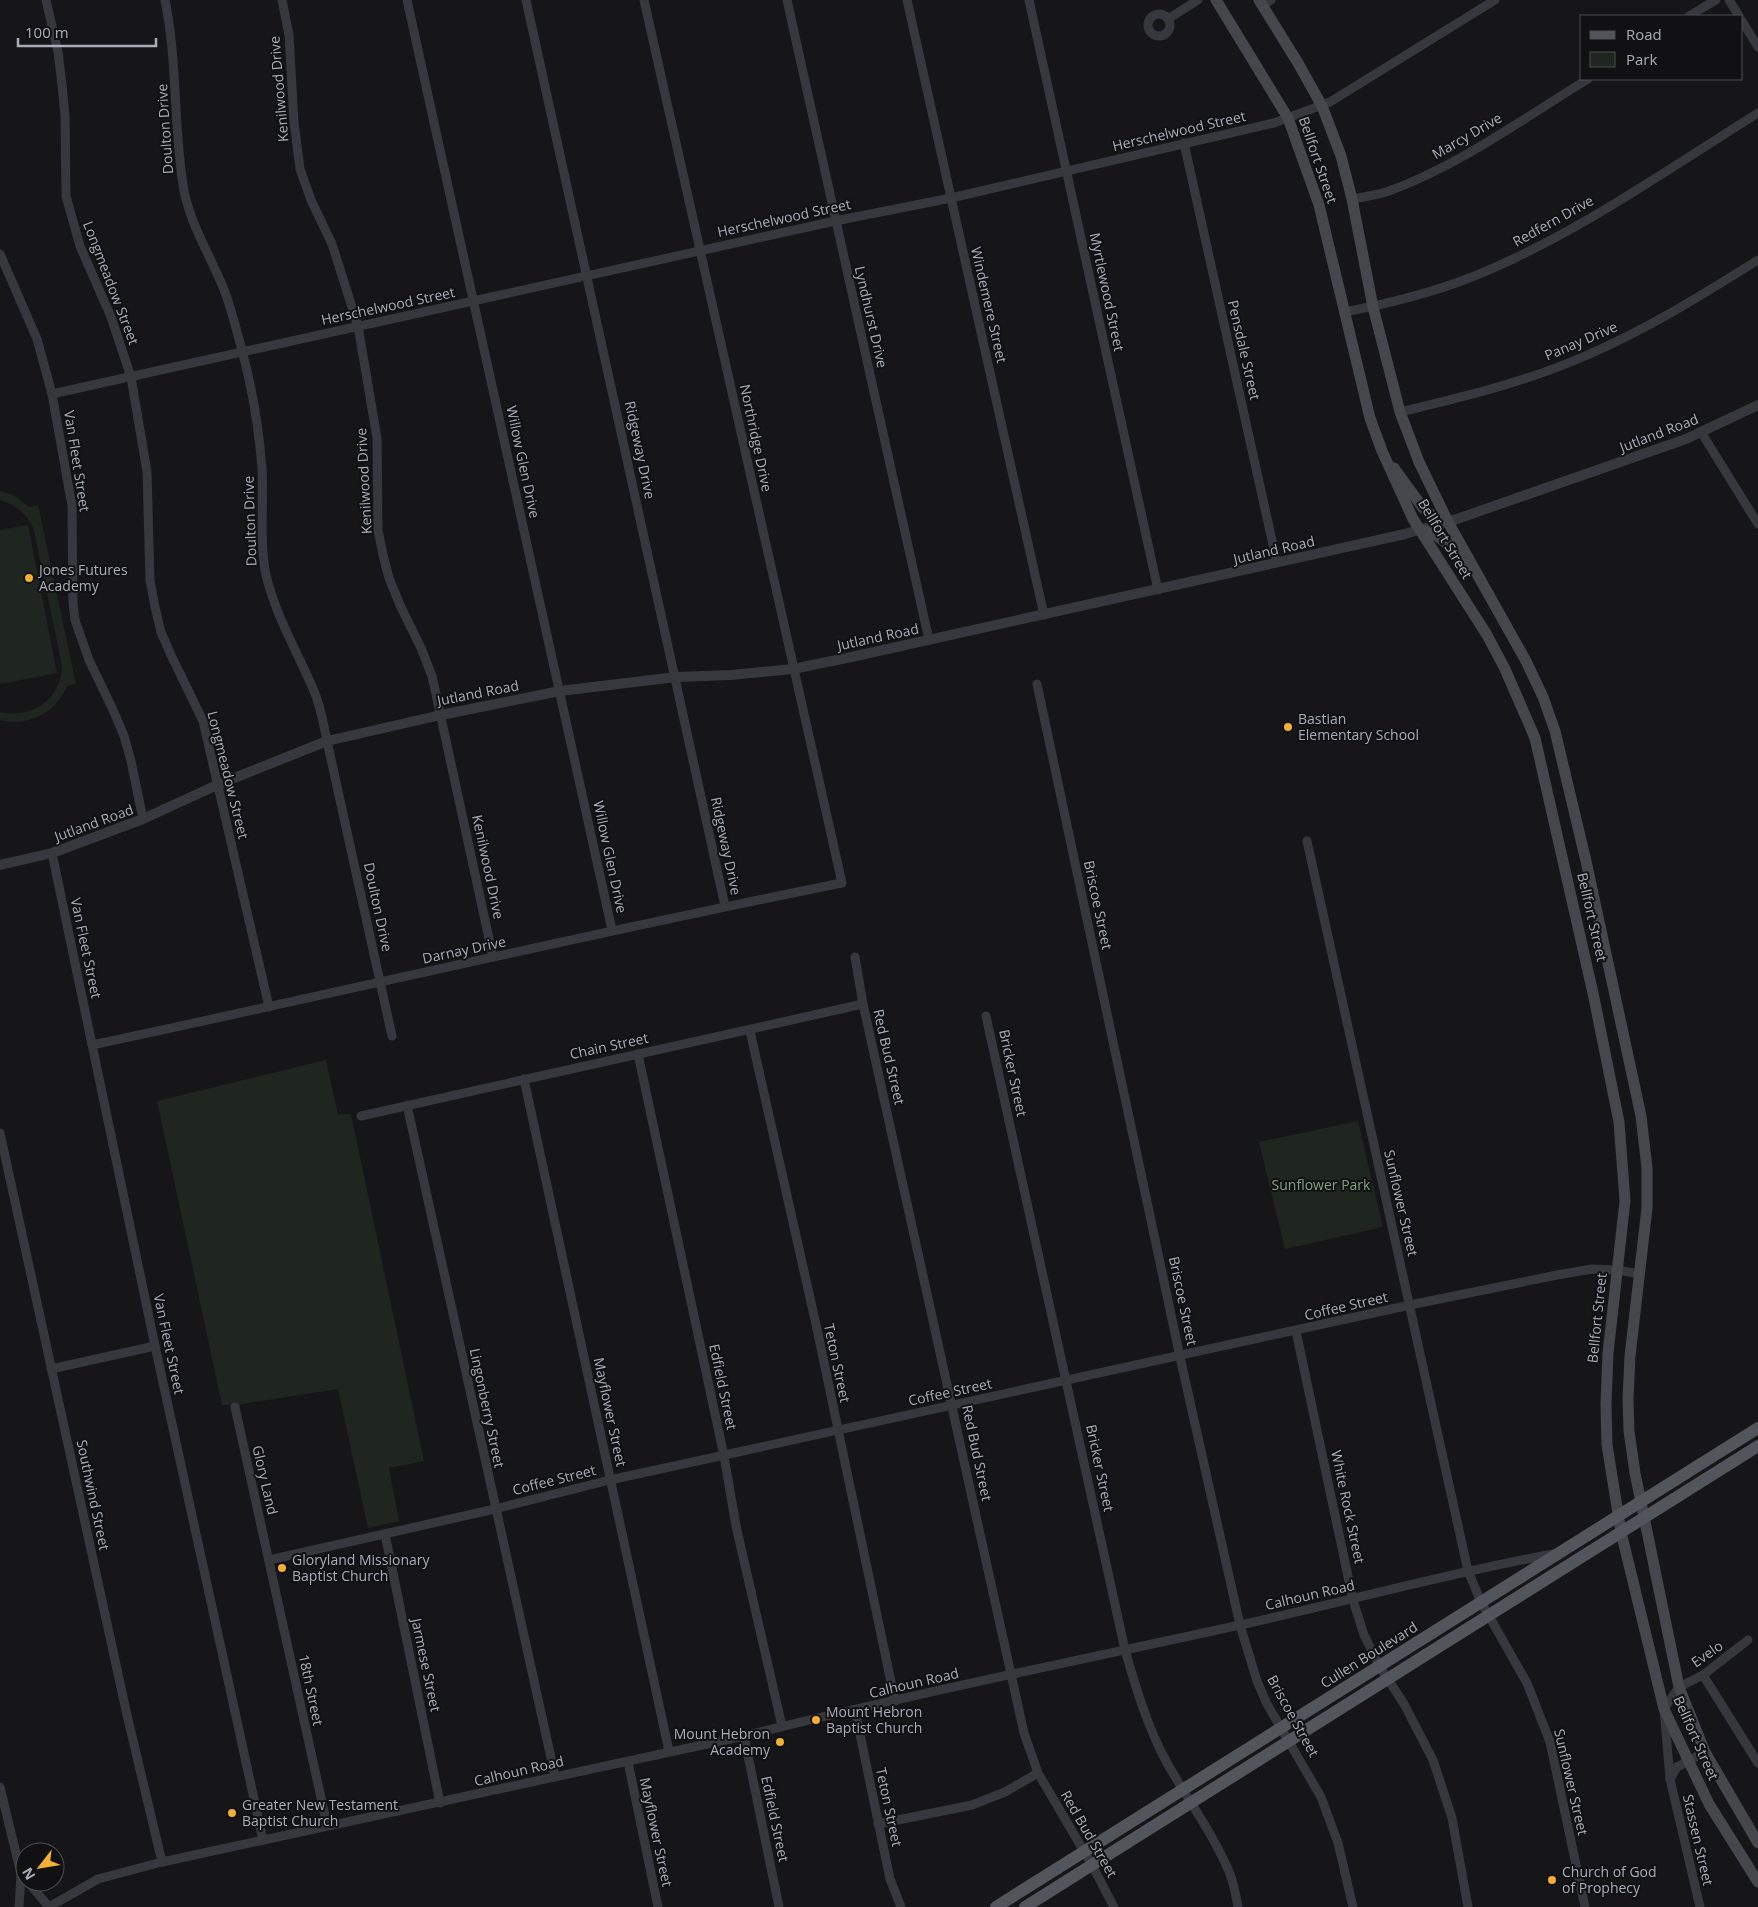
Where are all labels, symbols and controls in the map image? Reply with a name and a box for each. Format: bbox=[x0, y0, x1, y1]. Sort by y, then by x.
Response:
scale bar bbox=[18, 15, 155, 47]
legend bbox=[1580, 15, 1743, 80]
text: 100 m bbox=[25, 22, 69, 42]
text: Road bbox=[1626, 24, 1662, 44]
street label: Kenilwood Drive bbox=[264, 35, 293, 143]
text: Park bbox=[1626, 49, 1657, 69]
street label: Doulton Drive bbox=[152, 83, 177, 175]
street label: Herschelwood Street bbox=[1110, 106, 1247, 155]
street label: Marcy Drive bbox=[1428, 108, 1505, 163]
street label: Bellfort Street bbox=[1295, 114, 1342, 206]
street label: Redfern Drive bbox=[1509, 190, 1597, 251]
street label: Herschelwood Street bbox=[715, 194, 853, 241]
street label: Longmeadow Street bbox=[79, 218, 144, 347]
street label: Myrtlewood Street bbox=[1086, 231, 1129, 353]
street label: Windemere Street bbox=[967, 245, 1012, 365]
street label: Lyndhurst Drive bbox=[851, 264, 892, 370]
street label: Herschelwood Street bbox=[319, 282, 457, 329]
street label: Pensdale Street bbox=[1224, 298, 1265, 402]
street label: Panay Drive bbox=[1541, 317, 1620, 364]
street label: Northridge Drive bbox=[736, 382, 777, 494]
street label: Ridgeway Drive bbox=[621, 399, 660, 501]
street label: Willow Glen Drive bbox=[502, 404, 545, 520]
street label: Van Fleet Street bbox=[60, 409, 95, 513]
street label: Jutland Road bbox=[1615, 409, 1701, 457]
street label: Kenilwood Drive bbox=[351, 427, 376, 535]
street label: Doulton Drive bbox=[238, 475, 261, 567]
street label: Bellfort Street bbox=[1414, 495, 1477, 582]
street label: Jutland Road bbox=[1229, 531, 1316, 569]
place label: Jones Futures Academy bbox=[37, 560, 128, 595]
marker: Jones Futures Academy bbox=[23, 572, 35, 584]
street label: Jutland Road bbox=[833, 619, 920, 655]
street label: Jutland Road bbox=[433, 675, 520, 710]
street label: Longmeadow Street bbox=[203, 709, 254, 841]
place label: Bastian Elementary School bbox=[1298, 709, 1419, 744]
marker: Bastian Elementary School bbox=[1282, 721, 1294, 733]
street label: Ridgeway Drive bbox=[707, 795, 746, 897]
street label: Jutland Road bbox=[50, 799, 136, 846]
street label: Willow Glen Drive bbox=[589, 799, 632, 915]
street label: Kenilwood Drive bbox=[468, 813, 509, 921]
street label: Briscoe Street bbox=[1080, 859, 1117, 951]
street label: Doulton Drive bbox=[360, 861, 397, 953]
street label: Bellfort Street bbox=[1573, 871, 1612, 963]
street label: Van Fleet Street bbox=[67, 896, 106, 1000]
street label: Darnay Drive bbox=[420, 931, 508, 968]
street label: Red Bud Street bbox=[869, 1007, 910, 1107]
street label: Chain Street bbox=[568, 1028, 650, 1063]
street label: Bricker Street bbox=[995, 1028, 1032, 1118]
street label: Sunflower Street bbox=[1380, 1148, 1423, 1258]
park label: Sunflower Park bbox=[1272, 1175, 1371, 1194]
street label: Briscoe Street bbox=[1165, 1255, 1202, 1347]
street label: Bellfort Street bbox=[1582, 1272, 1611, 1364]
street label: Coffee Street bbox=[1302, 1287, 1390, 1324]
street label: Van Fleet Street bbox=[150, 1292, 189, 1396]
street label: Teton Street bbox=[820, 1322, 855, 1404]
street label: Edfield Street bbox=[705, 1342, 742, 1432]
street label: Lingonberry Street bbox=[466, 1346, 509, 1469]
street label: Mayflower Street bbox=[590, 1356, 631, 1468]
street label: Coffee Street bbox=[906, 1373, 994, 1410]
street label: Red Bud Street bbox=[958, 1403, 997, 1503]
street label: Bricker Street bbox=[1082, 1423, 1119, 1513]
street label: Southwind Street bbox=[72, 1438, 114, 1552]
street label: Glory Land bbox=[248, 1443, 283, 1516]
street label: White Rock Street bbox=[1327, 1448, 1370, 1565]
street label: Coffee Street bbox=[510, 1460, 597, 1499]
place label: Gloryland Missionary Baptist Church bbox=[292, 1550, 430, 1585]
marker: Gloryland Missionary Baptist Church bbox=[276, 1562, 288, 1574]
street label: Calhoun Road bbox=[1263, 1575, 1357, 1614]
street label: Jarmese Street bbox=[407, 1614, 446, 1714]
street label: Cullen Boulevard bbox=[1317, 1617, 1421, 1692]
street label: Evelo bbox=[1687, 1636, 1726, 1671]
street label: 18th Street bbox=[295, 1653, 328, 1727]
street label: Calhoun Road bbox=[867, 1663, 961, 1702]
street label: Briscoe Street bbox=[1263, 1671, 1324, 1760]
street label: Bellfort Street bbox=[1669, 1693, 1724, 1783]
place label: Mount Hebron Baptist Church bbox=[826, 1702, 922, 1737]
marker: Mount Hebron Baptist Church bbox=[810, 1714, 822, 1726]
place label: Mount Hebron Academy bbox=[674, 1724, 771, 1759]
street label: Sunflower Street bbox=[1550, 1727, 1593, 1837]
marker: Mount Hebron Academy bbox=[774, 1736, 786, 1748]
street label: Calhoun Road bbox=[472, 1751, 566, 1790]
street label: Teton Street bbox=[872, 1766, 907, 1848]
street label: Edfield Street bbox=[757, 1774, 794, 1864]
street label: Mayflower Street bbox=[636, 1776, 677, 1888]
street label: Red Bud Street bbox=[1057, 1787, 1122, 1881]
street label: Stassen Street bbox=[1679, 1792, 1718, 1887]
place label: Greater New Testament Baptist Church bbox=[242, 1795, 398, 1830]
marker: Greater New Testament Baptist Church bbox=[226, 1807, 238, 1819]
north arrow bbox=[15, 1842, 65, 1892]
place label: Church of God of Prophecy bbox=[1562, 1862, 1657, 1897]
text: N bbox=[17, 1864, 40, 1884]
marker: Church of God of Prophecy bbox=[1546, 1874, 1558, 1886]

